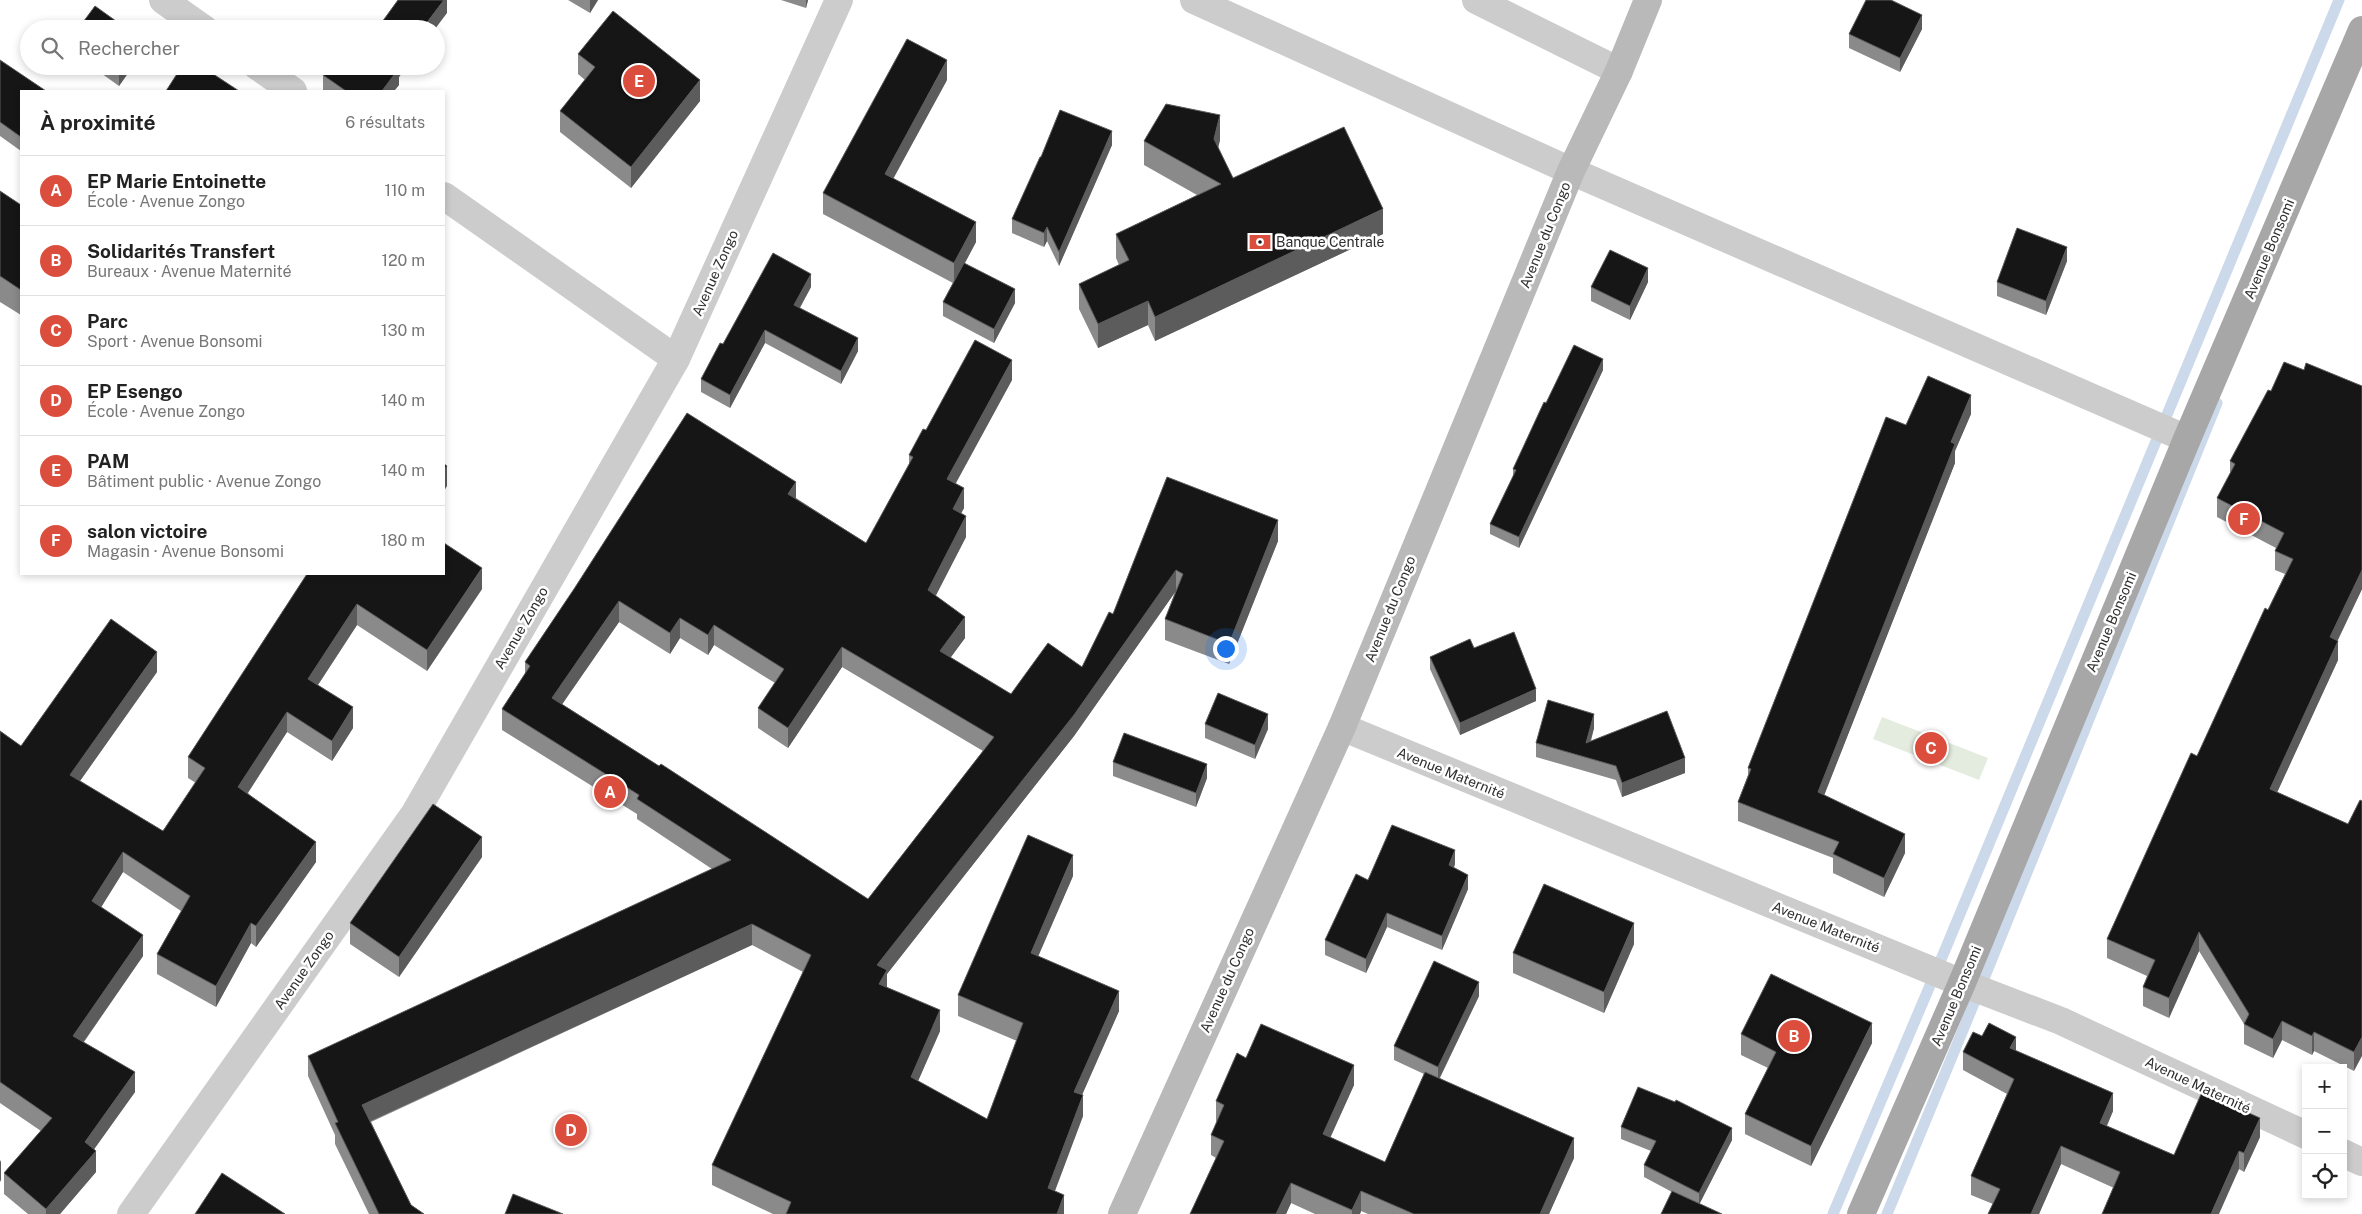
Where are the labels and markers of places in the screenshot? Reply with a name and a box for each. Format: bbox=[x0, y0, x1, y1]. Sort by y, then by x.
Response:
pin: E bbox=[623, 62, 655, 100]
bank icon: Banque Centrale bbox=[1247, 229, 1273, 255]
place label: Banque Centrale bbox=[1276, 234, 1385, 250]
pin: F bbox=[2228, 500, 2260, 538]
pin: C bbox=[1915, 729, 1947, 767]
pin: A bbox=[594, 773, 626, 811]
pin: B bbox=[1778, 1017, 1810, 1055]
pin: D bbox=[555, 1111, 587, 1149]

